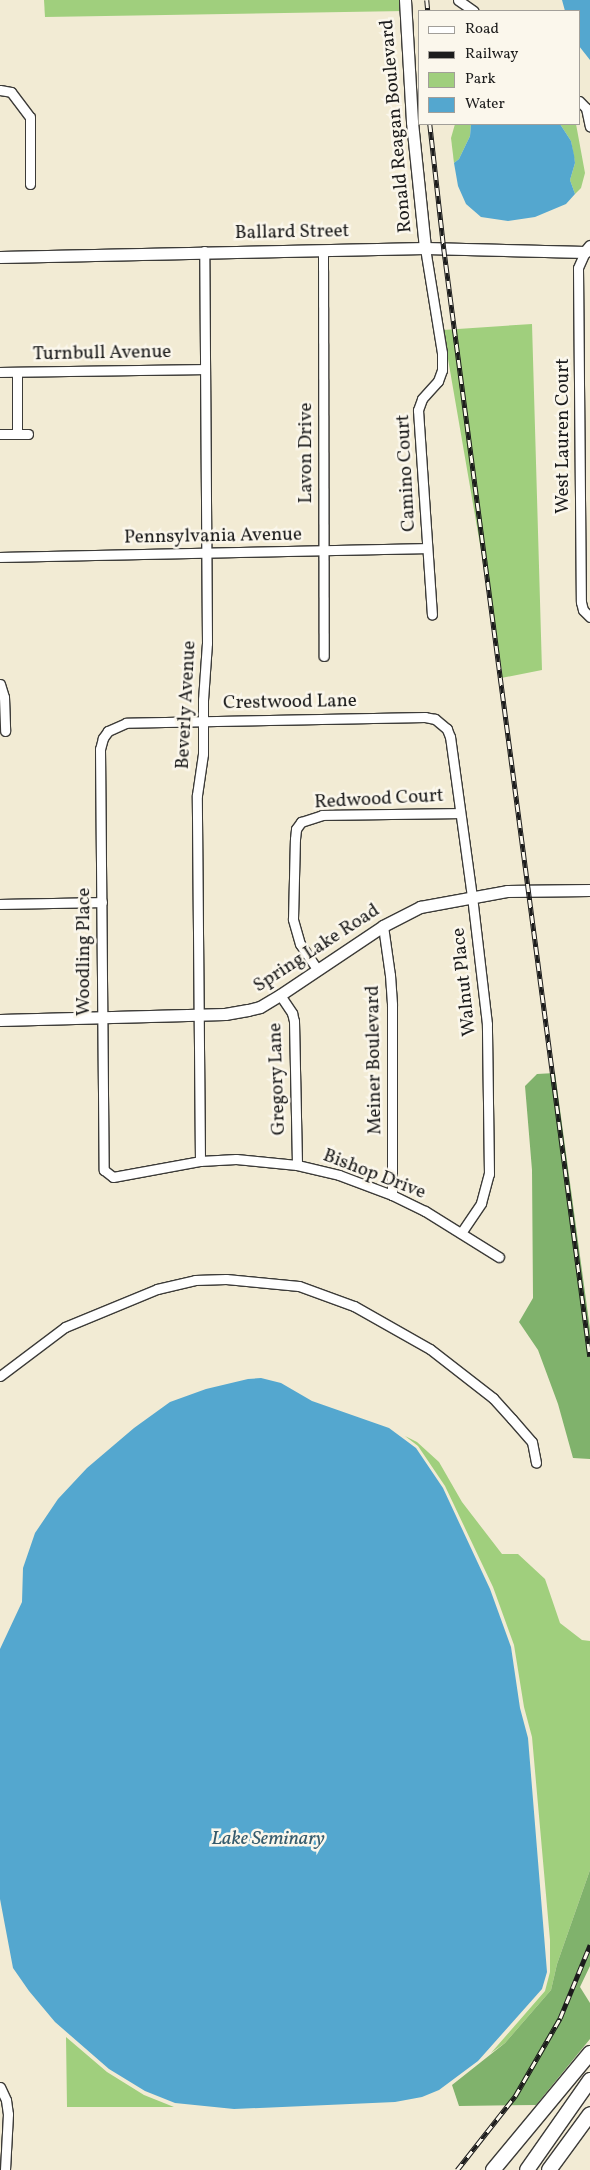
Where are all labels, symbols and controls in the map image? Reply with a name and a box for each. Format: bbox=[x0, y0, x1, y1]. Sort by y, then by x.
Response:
legend bbox=[418, 10, 580, 125]
street label: Ronald Reagan Boulevard bbox=[376, 18, 418, 234]
text: Road bbox=[465, 19, 499, 40]
text: Railway bbox=[465, 44, 518, 65]
text: Park bbox=[465, 69, 496, 90]
text: Water bbox=[465, 94, 505, 115]
street label: Ballard Street bbox=[235, 221, 349, 245]
street label: Turnbull Avenue bbox=[33, 341, 171, 367]
street label: West Lauren Court bbox=[553, 358, 575, 514]
street label: Lavon Drive bbox=[296, 402, 318, 504]
street label: Camino Court bbox=[393, 414, 421, 532]
street label: Pennsylvania Avenue bbox=[124, 524, 302, 550]
street label: Beverly Avenue bbox=[172, 640, 202, 770]
street label: Crestwood Lane bbox=[223, 690, 357, 716]
street label: Redwood Court bbox=[314, 785, 444, 815]
street label: Woodling Place bbox=[74, 888, 96, 1016]
street label: Spring Lake Road bbox=[250, 900, 384, 998]
street label: Walnut Place bbox=[448, 927, 482, 1037]
street label: Meiner Boulevard bbox=[362, 985, 388, 1135]
street label: Gregory Lane bbox=[265, 1022, 291, 1136]
street label: Bishop Drive bbox=[319, 1145, 429, 1205]
water label: Lake Seminary bbox=[211, 1827, 325, 1851]

